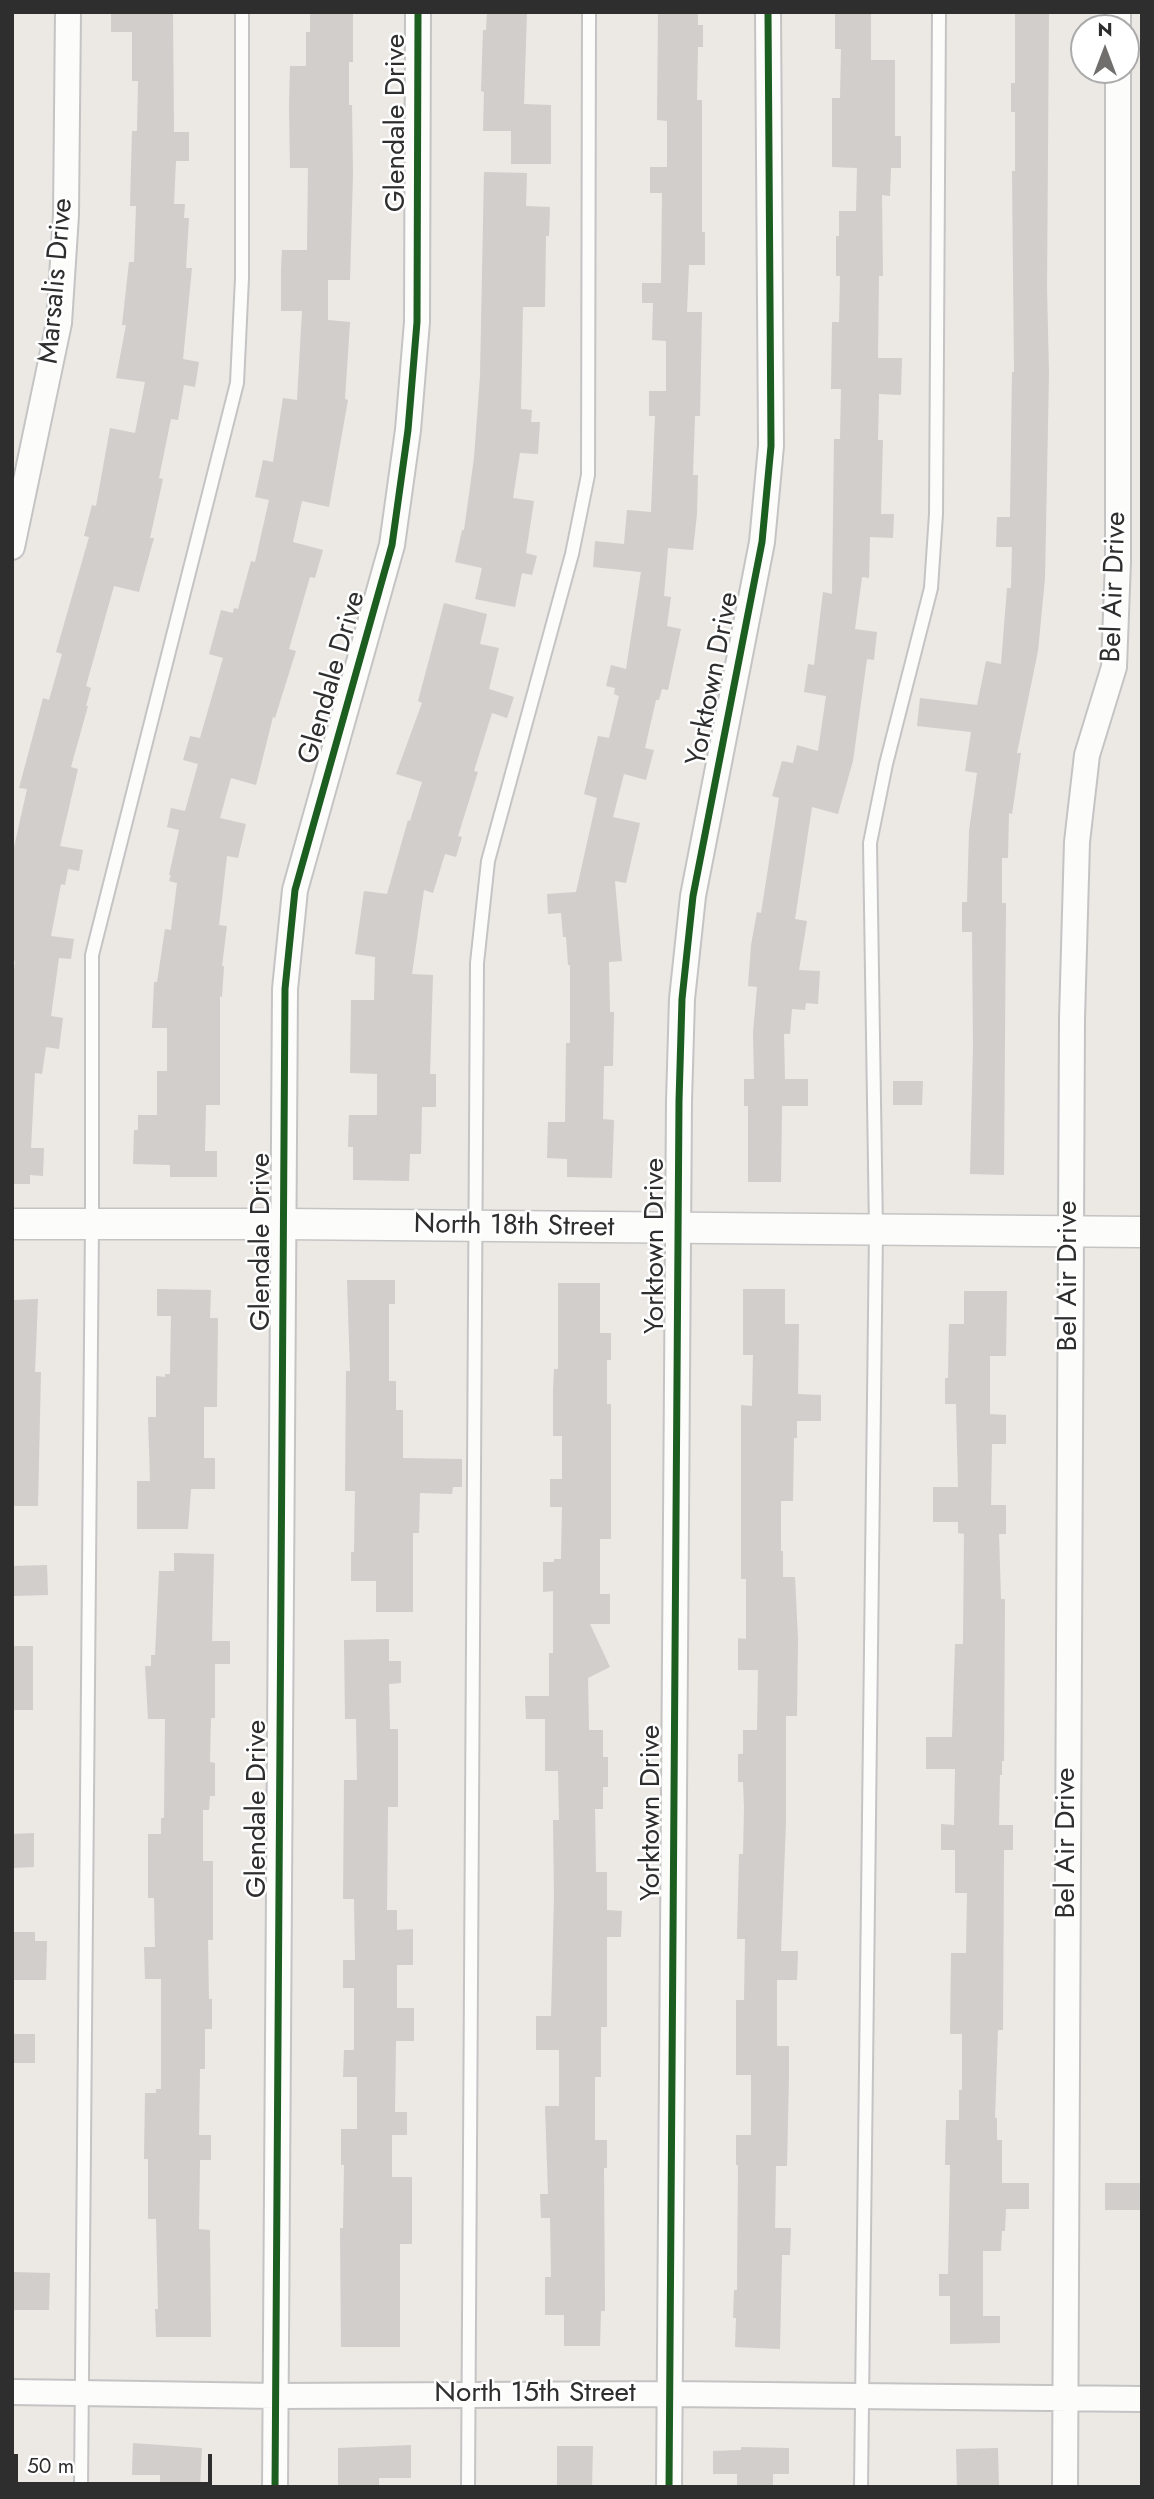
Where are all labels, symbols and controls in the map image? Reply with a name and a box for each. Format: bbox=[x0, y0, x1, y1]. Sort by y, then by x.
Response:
north arrow bbox=[1070, 14, 1140, 84]
text: N bbox=[1097, 16, 1113, 43]
street label: Glendale Drive bbox=[380, 34, 414, 212]
street label: Marsalis Drive bbox=[33, 197, 81, 365]
street label: Bel Air Drive bbox=[1096, 511, 1134, 663]
street label: Glendale Drive bbox=[292, 588, 374, 768]
street label: Yorktown Drive bbox=[681, 589, 747, 769]
street label: Glendale Drive bbox=[245, 1153, 279, 1331]
street label: Yorktown Drive bbox=[639, 1158, 673, 1334]
street label: Bel Air Drive bbox=[1052, 1201, 1086, 1351]
street label: North 18th Street bbox=[413, 1208, 615, 1246]
street label: Glendale Drive bbox=[241, 1720, 275, 1898]
street label: Yorktown Drive bbox=[635, 1725, 669, 1901]
street label: Bel Air Drive bbox=[1050, 1768, 1084, 1918]
street label: North 15th Street bbox=[434, 2377, 636, 2411]
scale bar bbox=[18, 2440, 215, 2484]
text: 50 m bbox=[27, 2451, 74, 2481]

